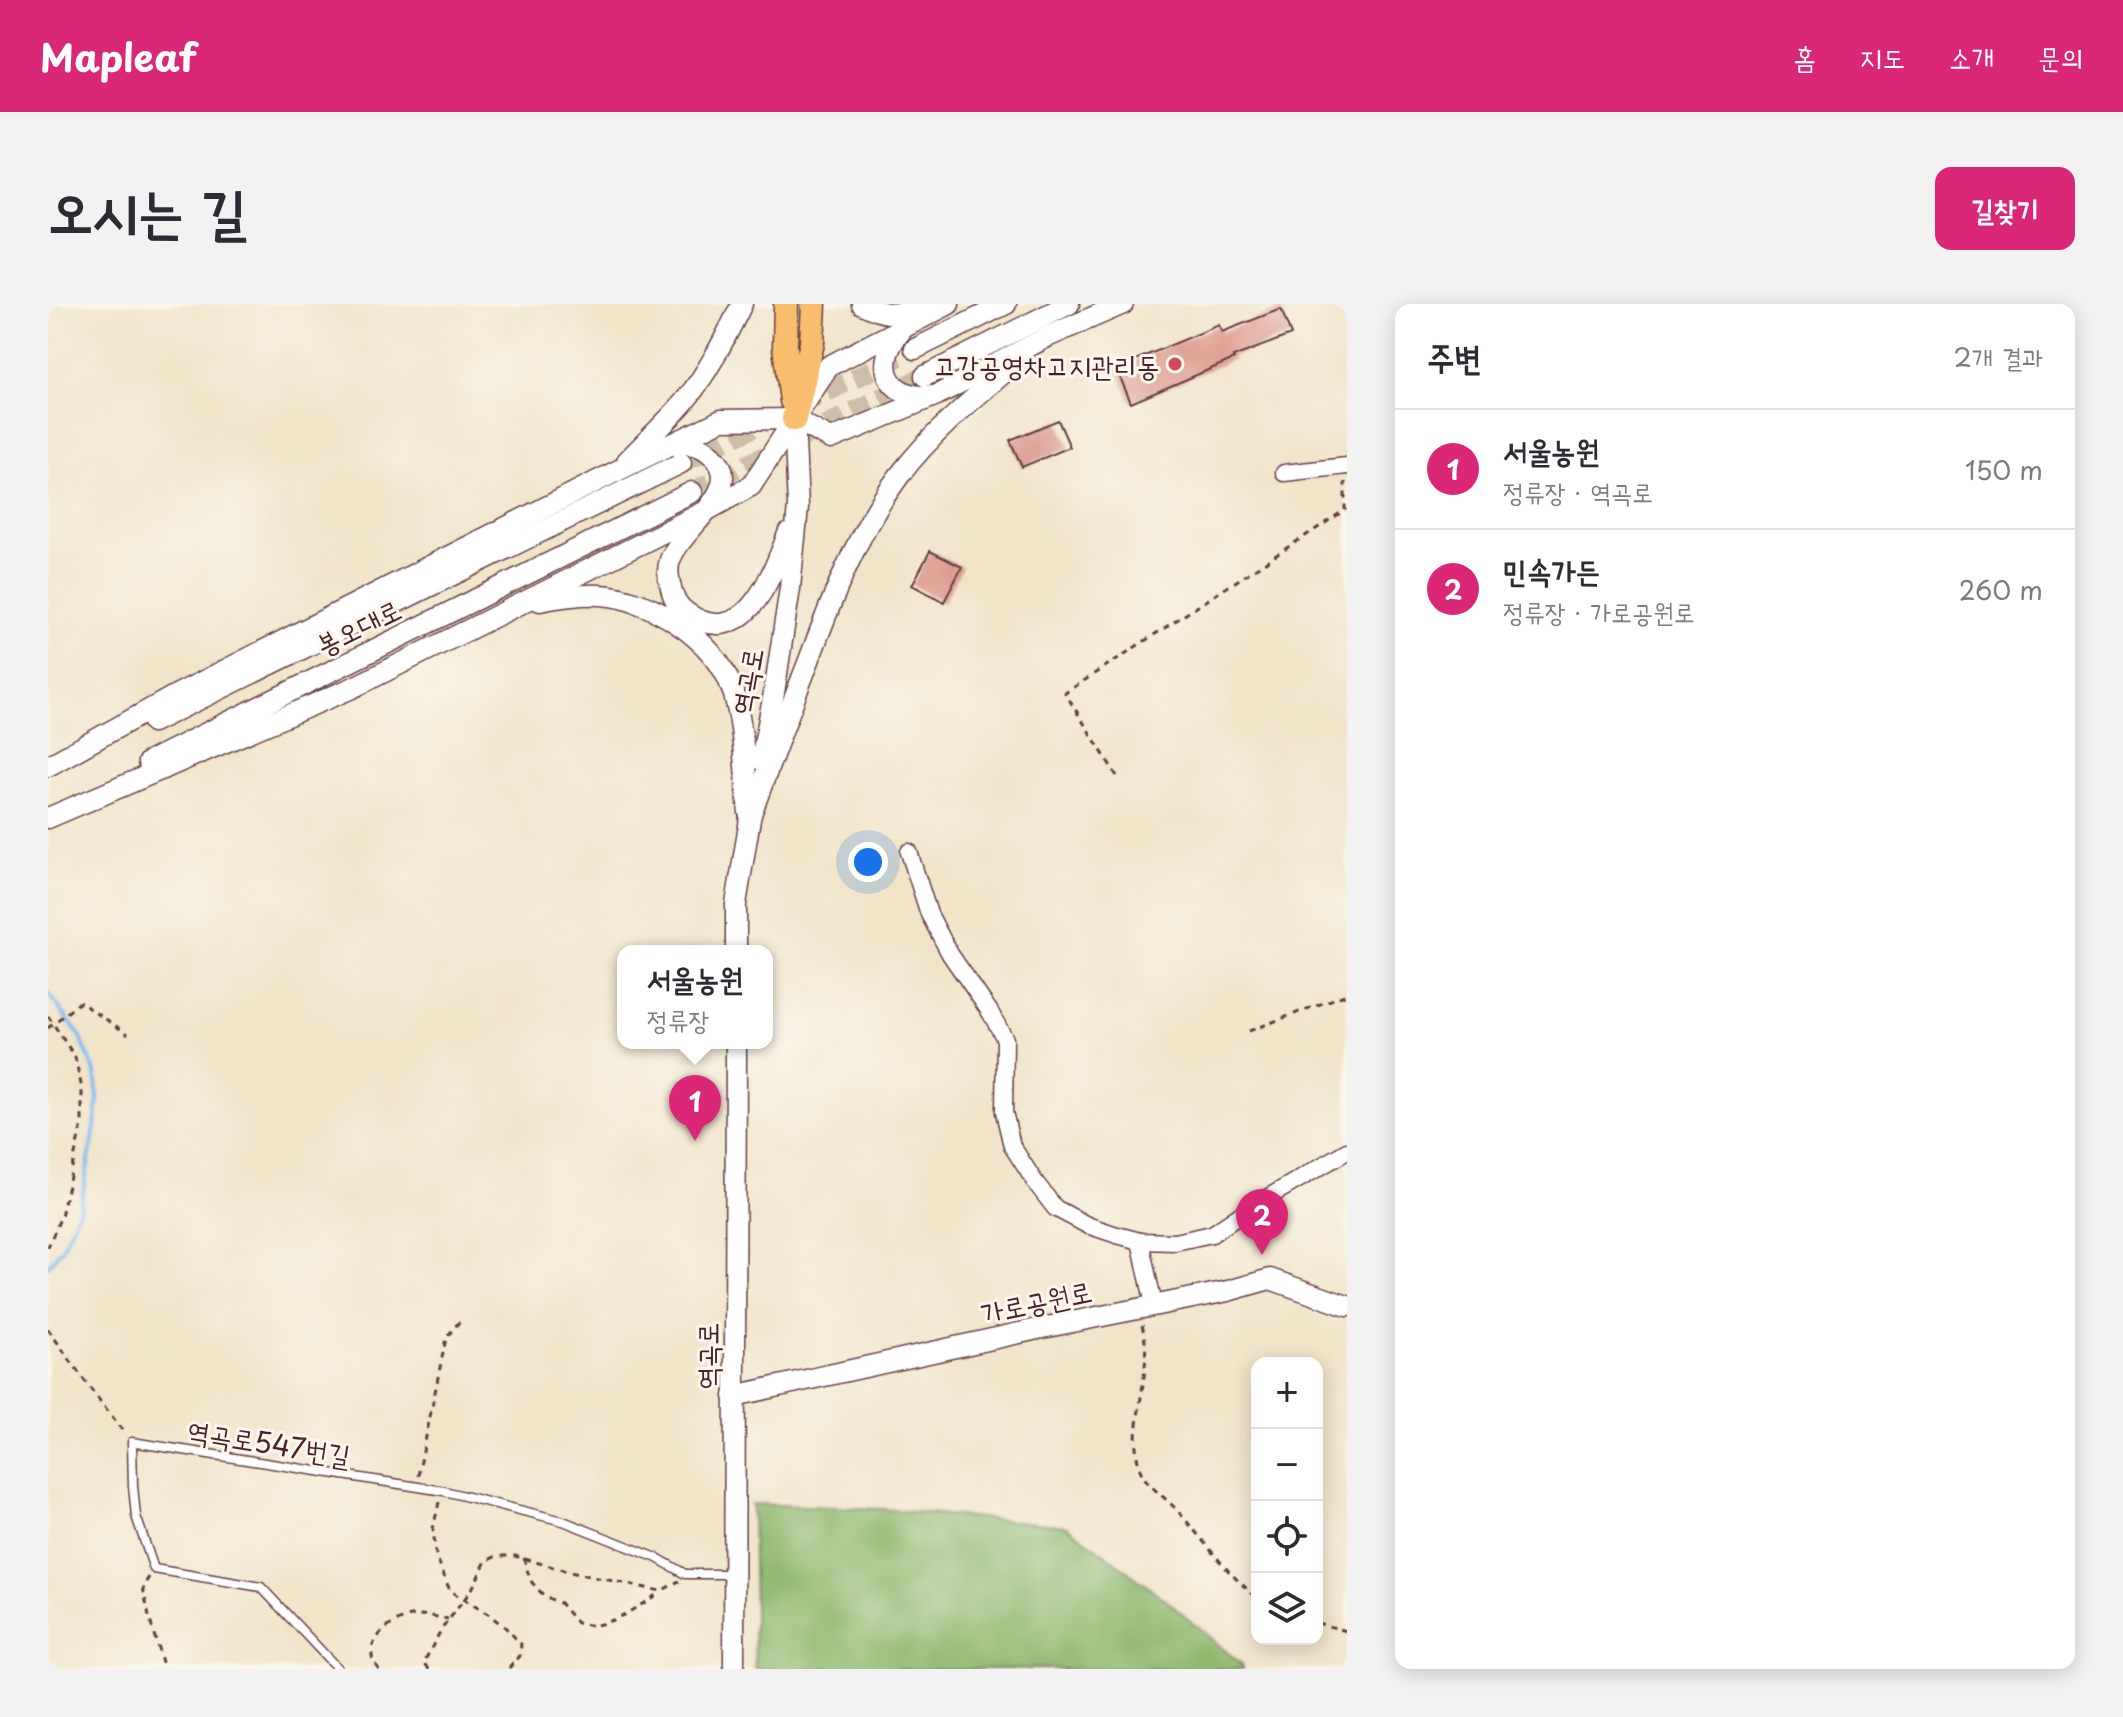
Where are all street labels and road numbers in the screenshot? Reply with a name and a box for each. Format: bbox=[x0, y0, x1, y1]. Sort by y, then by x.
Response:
street label: 봉오대로 bbox=[308, 587, 408, 665]
street label: 역곡로 bbox=[719, 644, 773, 718]
street label: 가로공원로 bbox=[976, 1268, 1096, 1334]
street label: 역곡로 bbox=[685, 1322, 728, 1390]
street label: 역곡로547번길 bbox=[184, 1408, 354, 1476]

